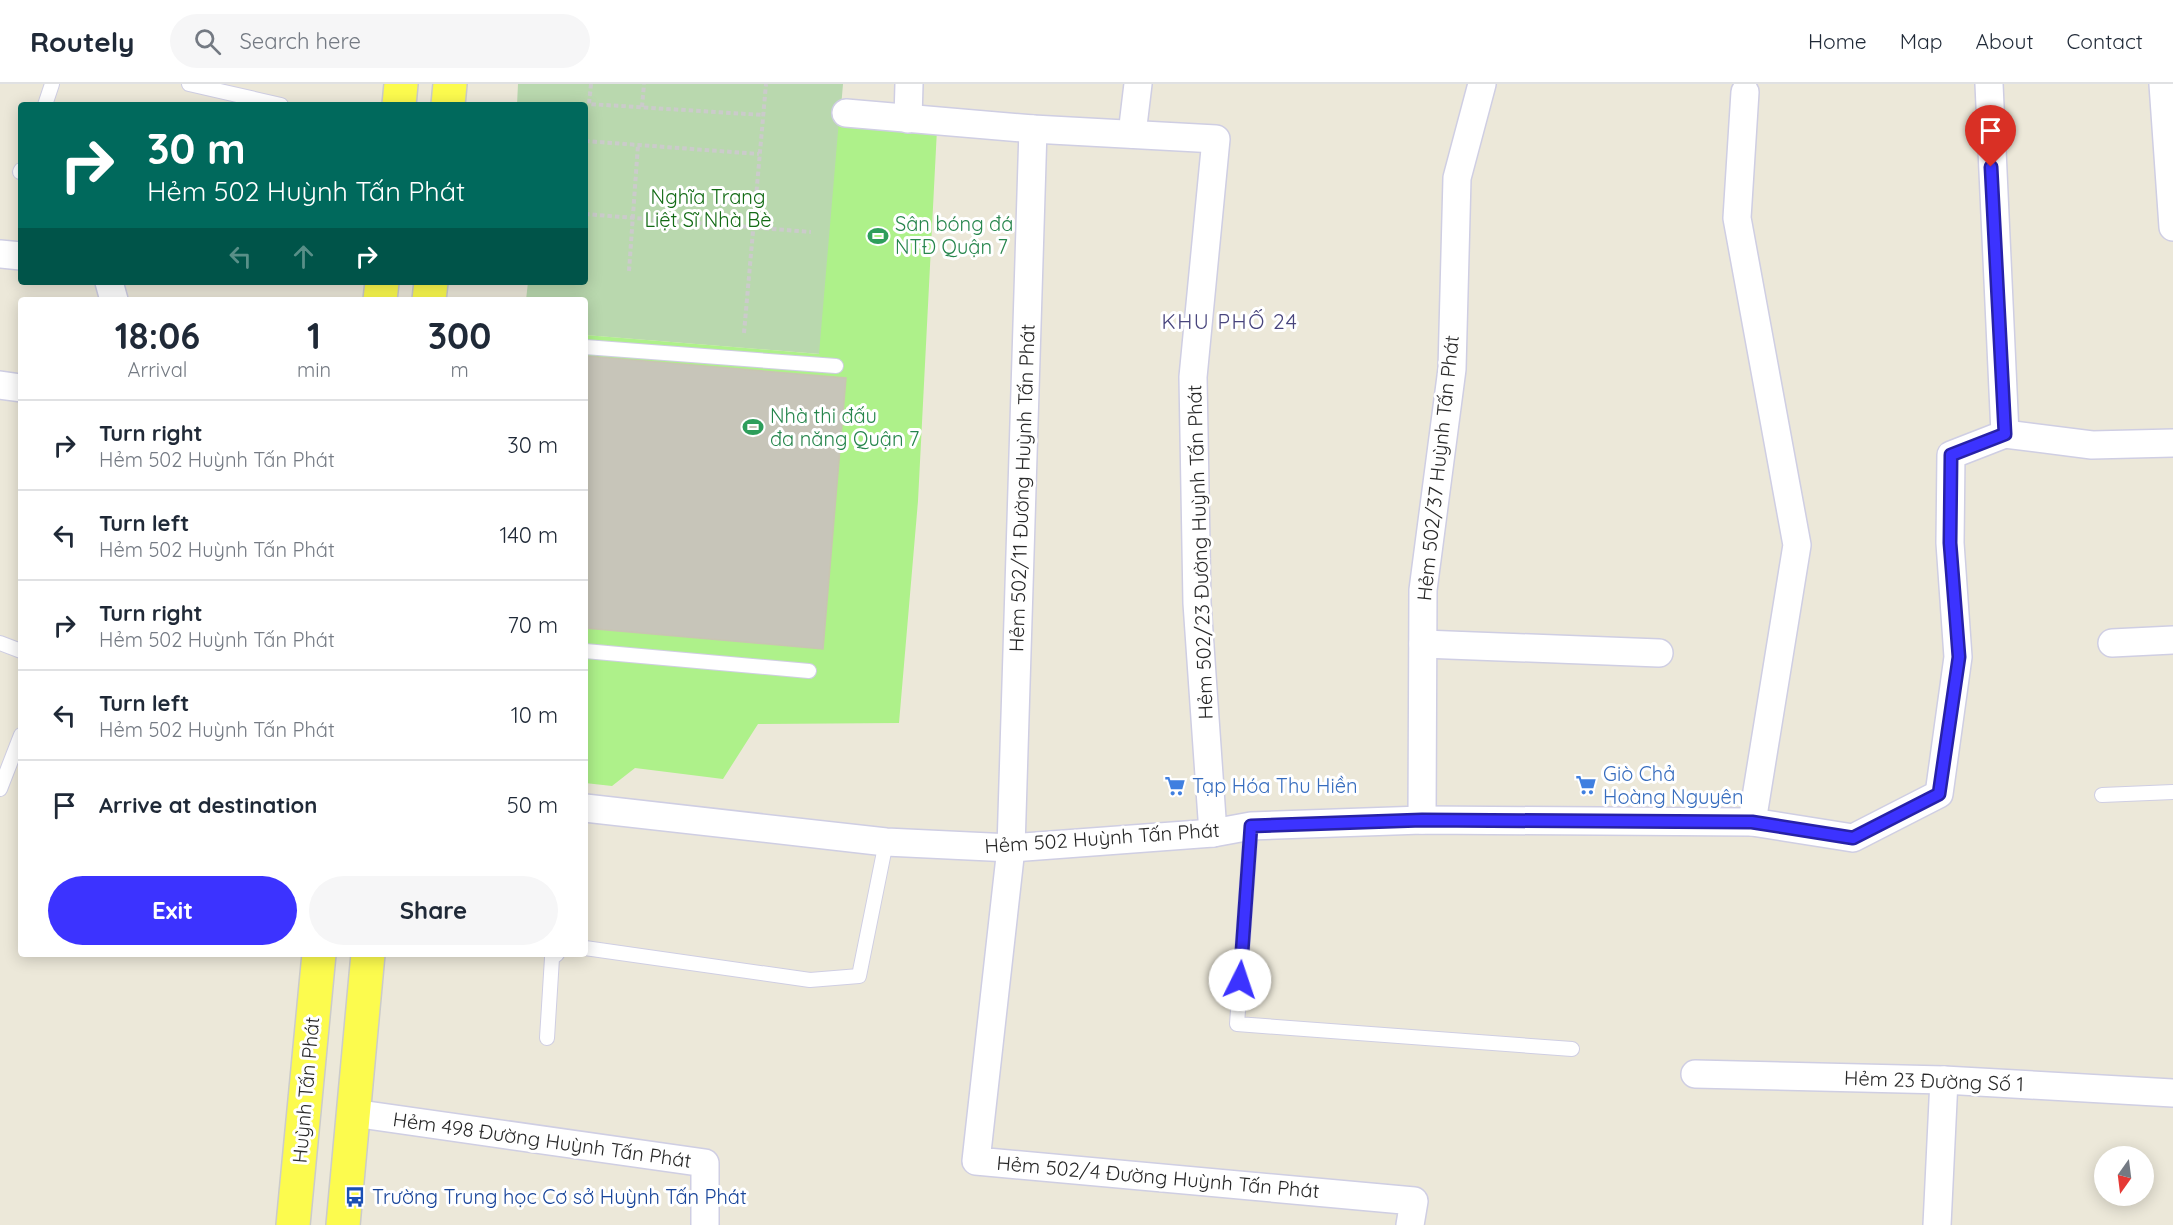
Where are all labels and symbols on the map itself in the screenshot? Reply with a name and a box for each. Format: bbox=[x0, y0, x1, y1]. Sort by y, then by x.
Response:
pin bbox=[1965, 105, 2016, 167]
park label: Nghĩa Trang Liệt Sĩ Nhà Bè bbox=[644, 184, 772, 232]
place label: Sân bóng đá NTĐ Quận 7 bbox=[895, 211, 1013, 259]
sports icon: Sân bóng đá NTĐ Quận 7 bbox=[866, 224, 890, 248]
district label: KHU PHỐ 24 bbox=[1162, 308, 1298, 334]
street label: Hẻm 502/11 Đường Huỳnh Tấn Phát bbox=[1003, 323, 1040, 652]
street label: Hẻm 502/37 Huỳnh Tấn Phát bbox=[1411, 334, 1464, 602]
street label: Hẻm 502/23 Đường Huỳnh Tấn Phát bbox=[1181, 384, 1218, 720]
place label: Nhà thi đấu đa năng Quận 7 bbox=[770, 403, 919, 451]
sports icon: Nhà thi đấu đa năng Quận 7 bbox=[741, 415, 765, 439]
place label: Giò Chả Hoàng Nguyên bbox=[1603, 761, 1743, 809]
place label: Tạp Hóa Thu Hiền bbox=[1192, 773, 1358, 798]
supermarket icon: Giò Chả Hoàng Nguyên bbox=[1574, 773, 1598, 797]
supermarket icon: Tạp Hóa Thu Hiền bbox=[1163, 774, 1187, 798]
street label: Hẻm 502 Huỳnh Tấn Phát bbox=[984, 817, 1221, 858]
position arrow bbox=[1208, 948, 1272, 1012]
street label: Huỳnh Tấn Phát bbox=[287, 1015, 324, 1164]
street label: Hẻm 23 Đường Số 1 bbox=[1844, 1065, 2024, 1096]
street label: Hẻm 498 Đường Huỳnh Tấn Phát bbox=[391, 1106, 693, 1173]
north arrow bbox=[2094, 1146, 2154, 1206]
street label: Hẻm 502/4 Đường Huỳnh Tấn Phát bbox=[996, 1150, 1321, 1203]
place label: Trường Trung học Cơ sở Huỳnh Tấn Phát bbox=[372, 1184, 747, 1209]
bus stop icon: Trường Trung học Cơ sở Huỳnh Tấn Phát bbox=[343, 1185, 367, 1209]

